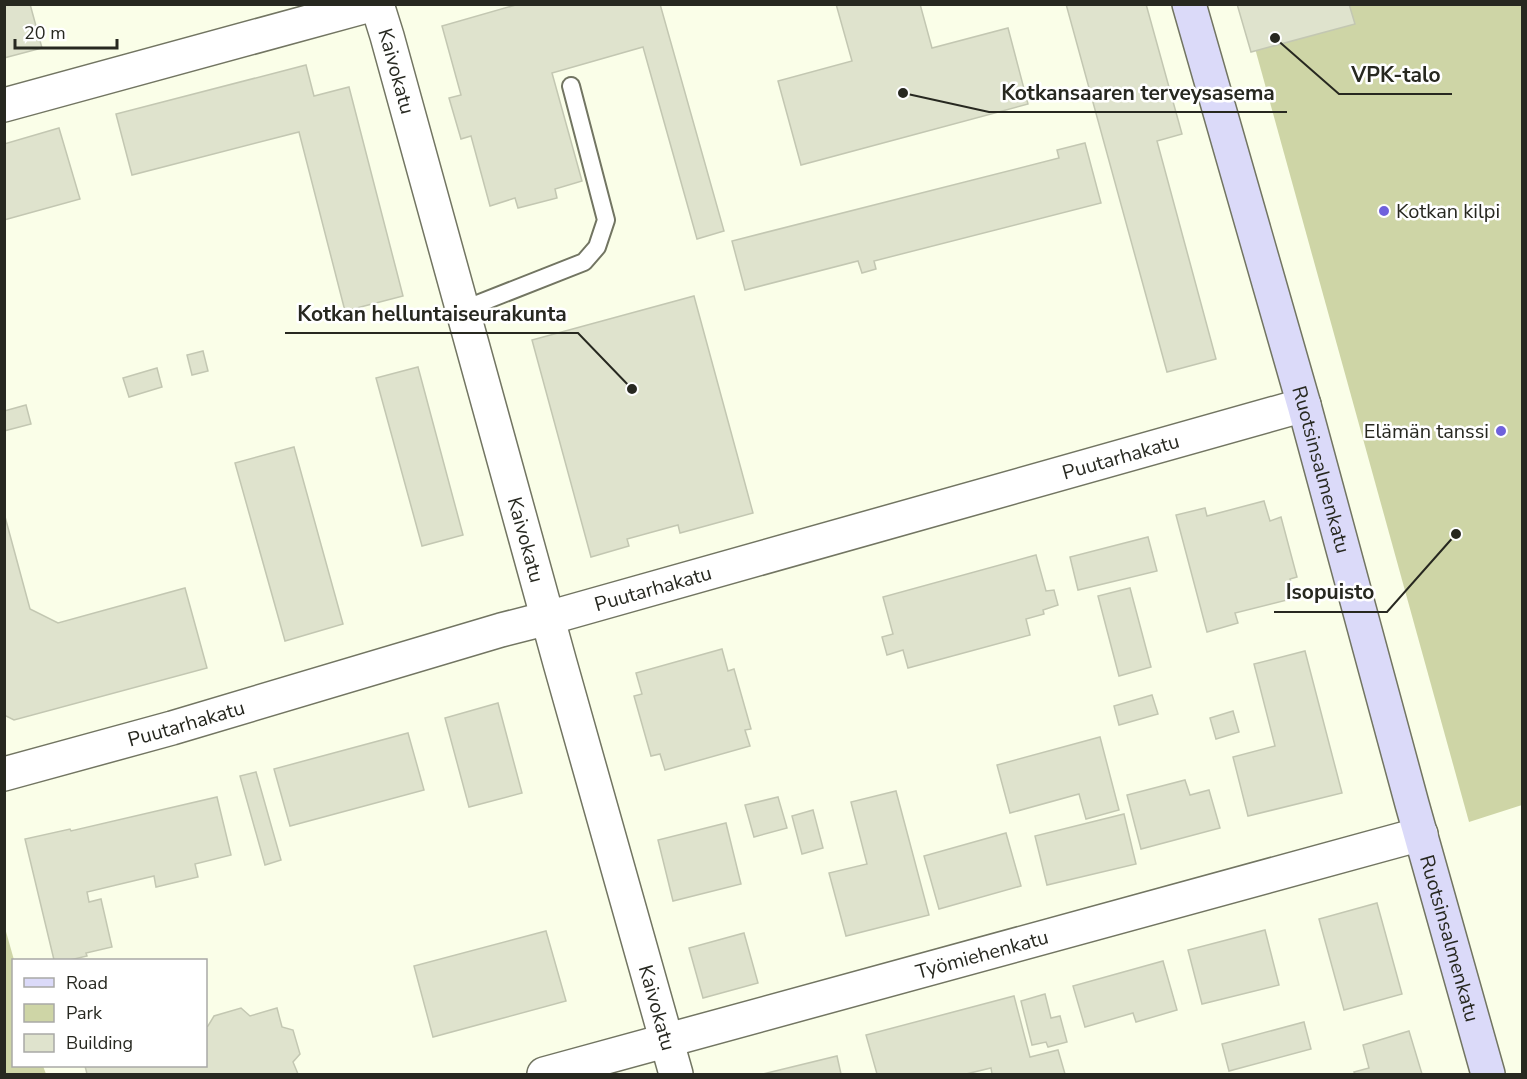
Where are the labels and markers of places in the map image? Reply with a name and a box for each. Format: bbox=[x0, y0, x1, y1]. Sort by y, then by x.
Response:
callout: VPK-talo bbox=[1339, 55, 1452, 94]
callout: Kotkansaaren terveysasema bbox=[989, 73, 1287, 112]
place label: Kotkan kilpi bbox=[1396, 198, 1500, 225]
marker: Kotkan kilpi bbox=[1377, 204, 1391, 218]
callout: Kotkan helluntaiseurakunta bbox=[285, 294, 578, 333]
place label: Elämän tanssi bbox=[1364, 418, 1489, 445]
marker: Elämän tanssi bbox=[1494, 424, 1508, 438]
callout: Isopuisto bbox=[1274, 573, 1387, 612]

